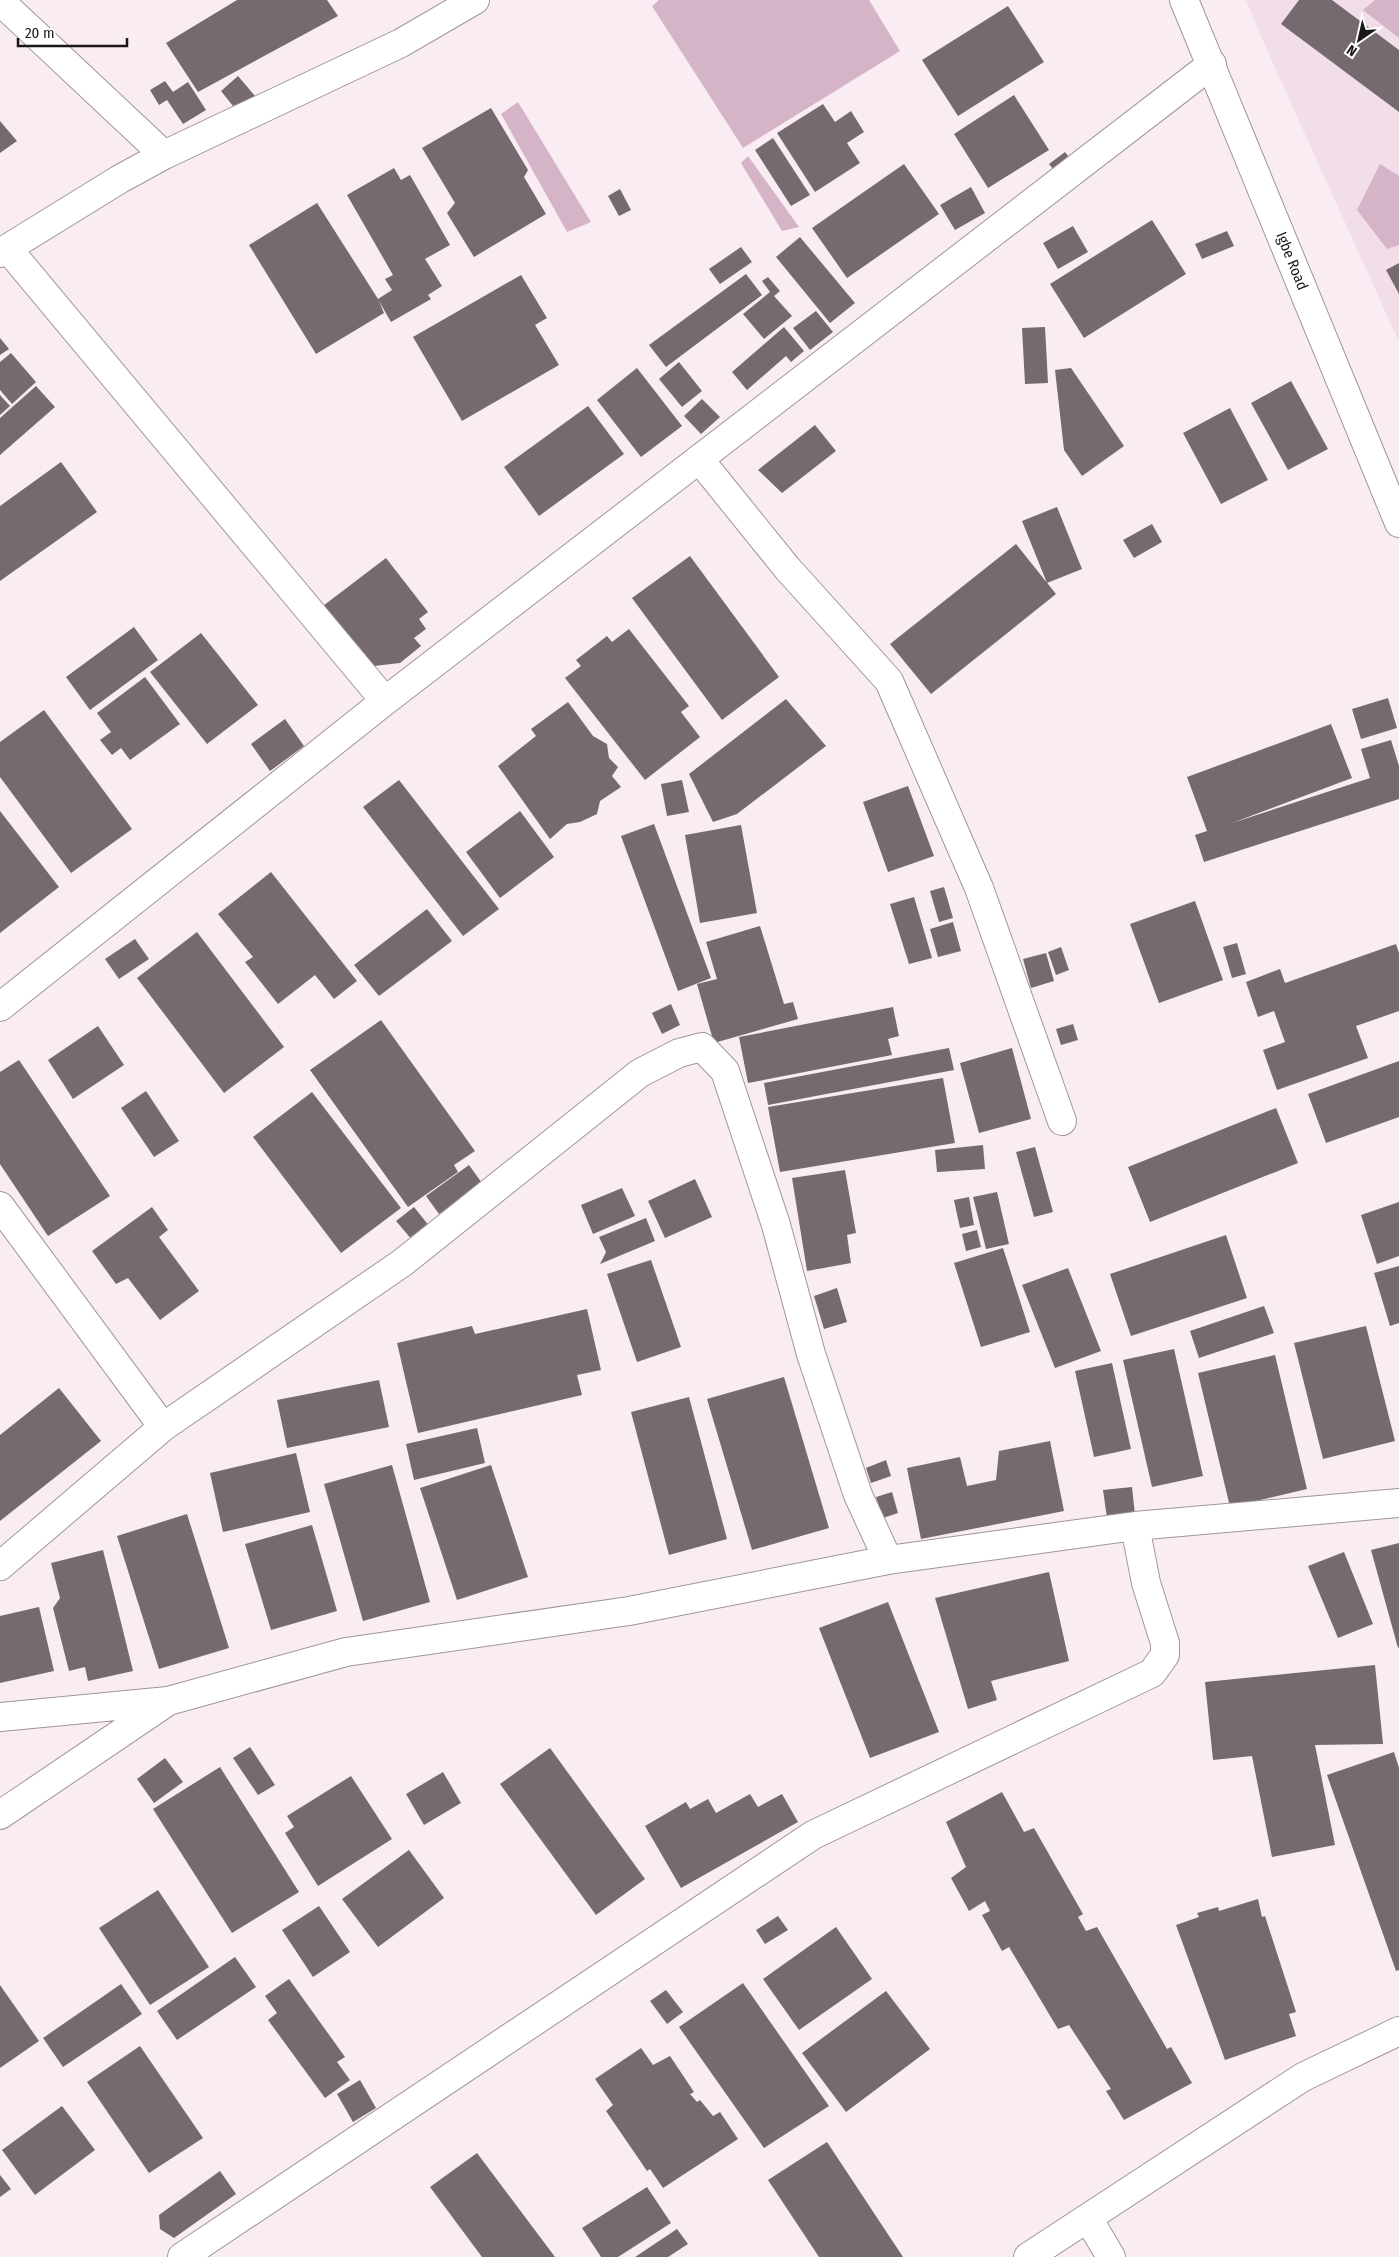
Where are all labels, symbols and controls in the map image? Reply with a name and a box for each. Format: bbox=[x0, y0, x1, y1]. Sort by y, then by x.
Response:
scale bar bbox=[18, 15, 126, 47]
north arrow bbox=[1334, 15, 1384, 65]
text: 20 m bbox=[25, 24, 55, 42]
text: N bbox=[1344, 41, 1360, 60]
street label: Igbe Road bbox=[1272, 229, 1312, 293]

